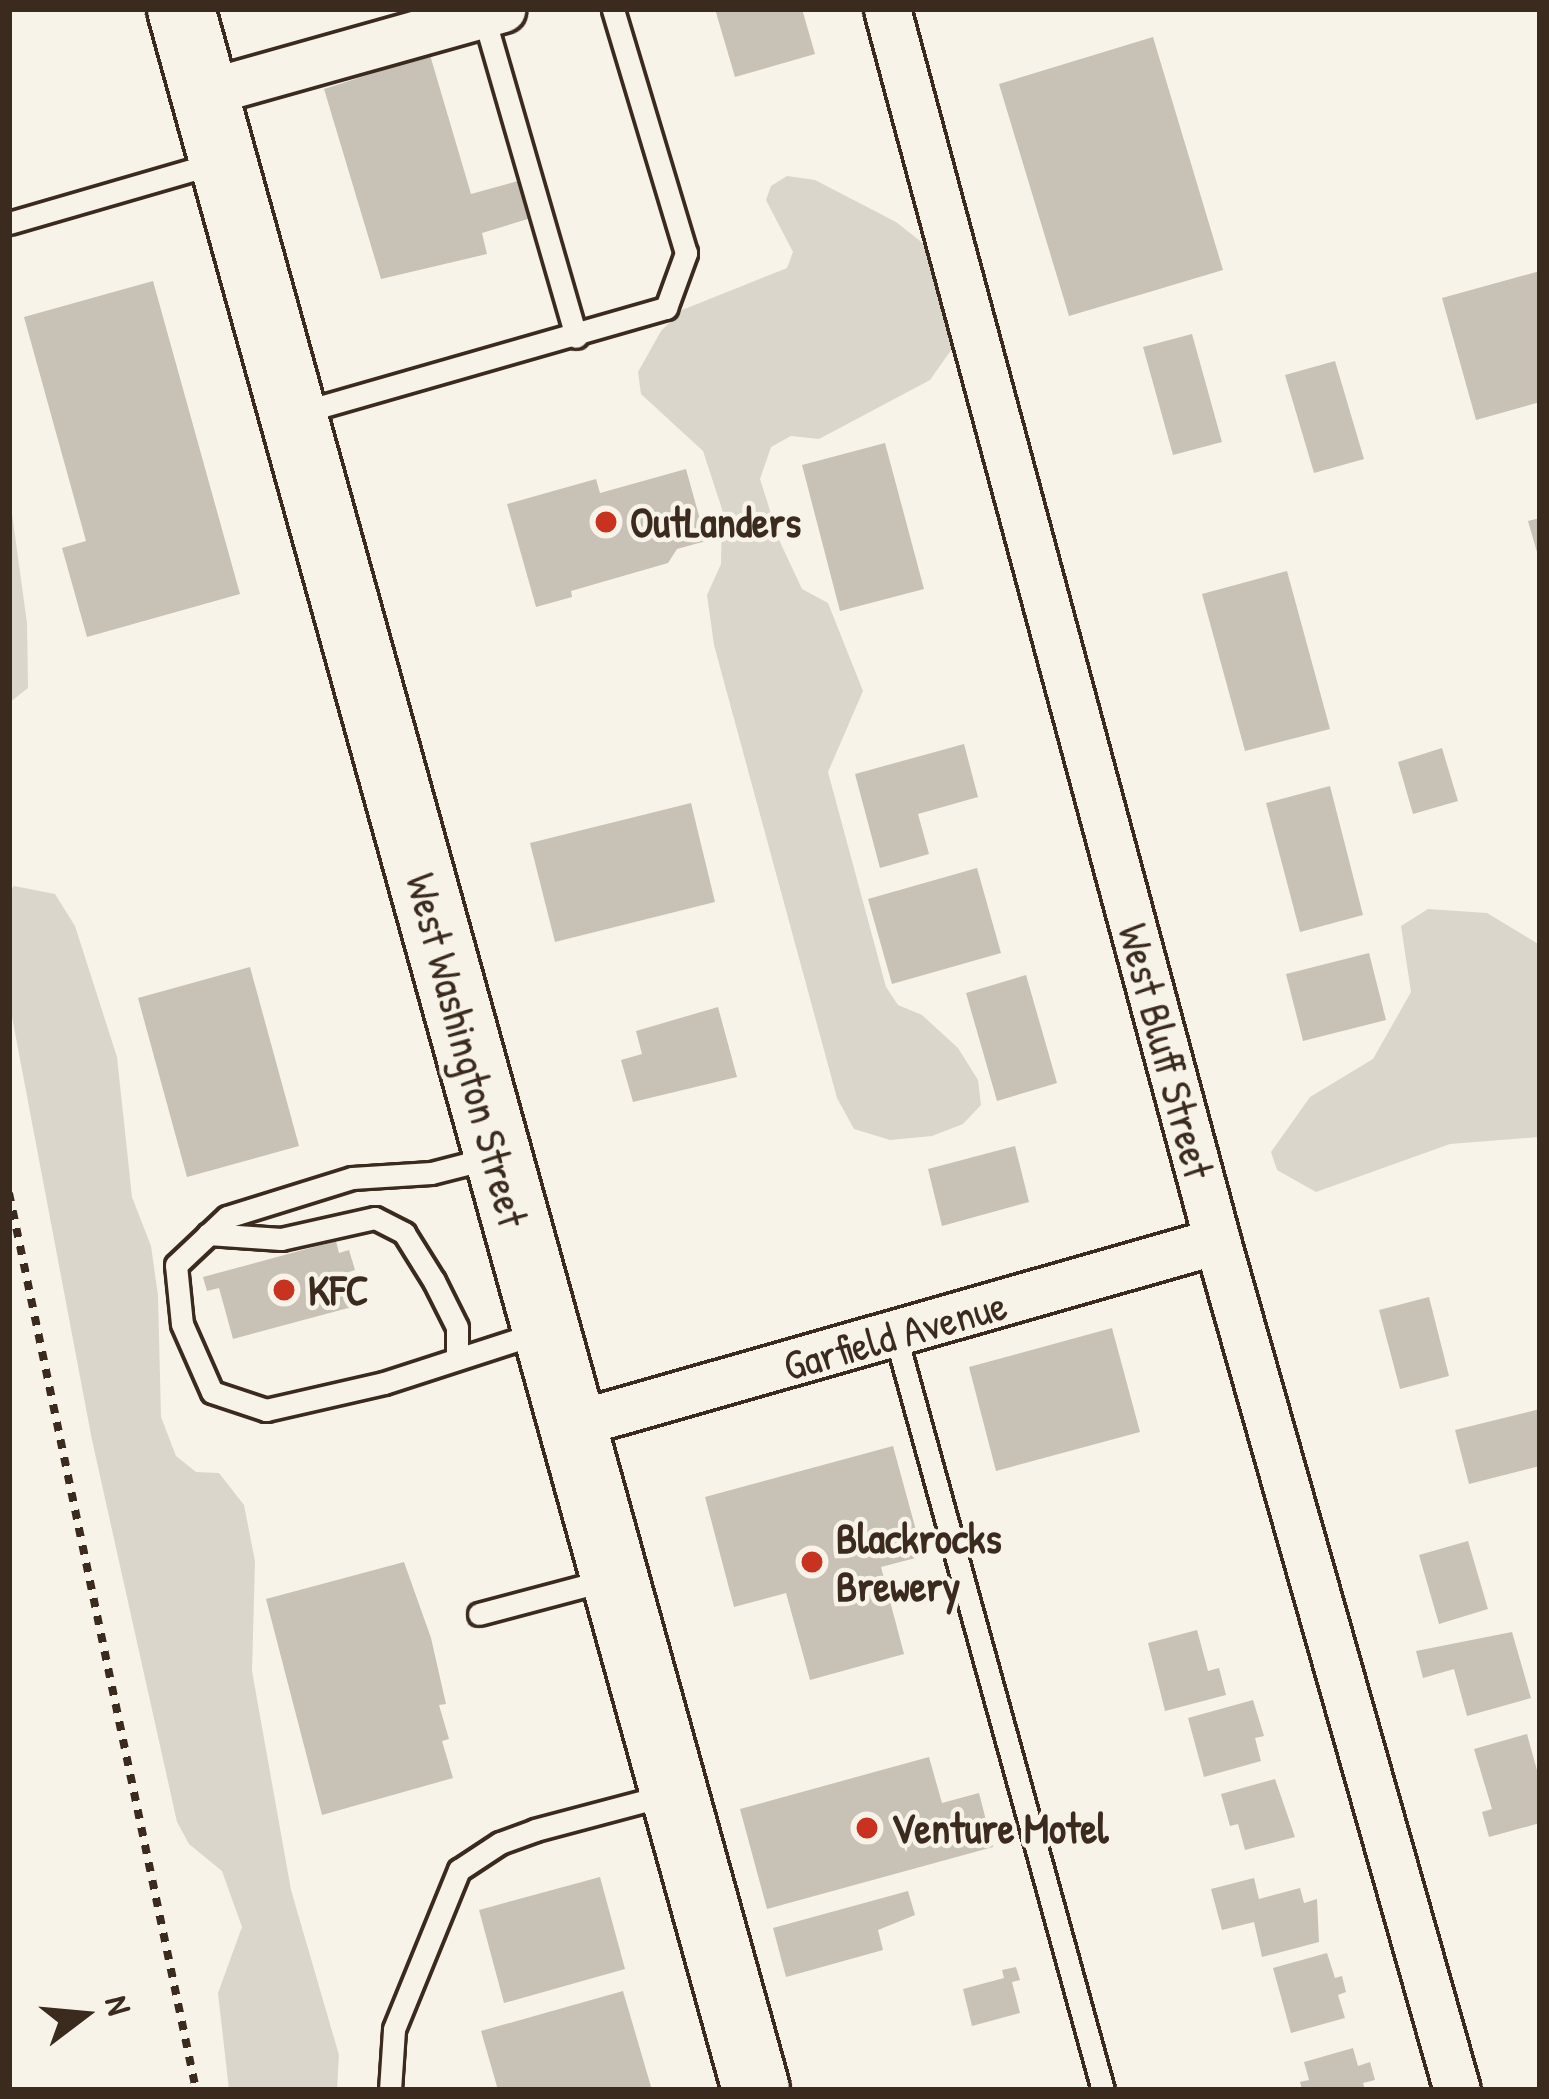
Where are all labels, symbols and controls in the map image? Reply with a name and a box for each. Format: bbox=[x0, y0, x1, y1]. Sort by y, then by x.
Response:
place label: OutLanders bbox=[630, 497, 801, 547]
marker: OutLanders bbox=[593, 509, 619, 535]
street label: West Washington Street bbox=[396, 868, 538, 1232]
street label: West Bluff Street bbox=[1108, 918, 1224, 1184]
place label: KFC bbox=[308, 1265, 369, 1315]
marker: KFC bbox=[271, 1277, 297, 1303]
street label: Garfield Avenue bbox=[777, 1279, 1013, 1391]
place label: Blackrocks Brewery bbox=[836, 1513, 1002, 1612]
marker: Blackrocks Brewery bbox=[799, 1549, 825, 1575]
place label: Venture Motel bbox=[891, 1803, 1108, 1853]
marker: Venture Motel bbox=[854, 1815, 880, 1841]
north arrow bbox=[24, 1955, 144, 2075]
text: N bbox=[95, 1991, 142, 2020]

